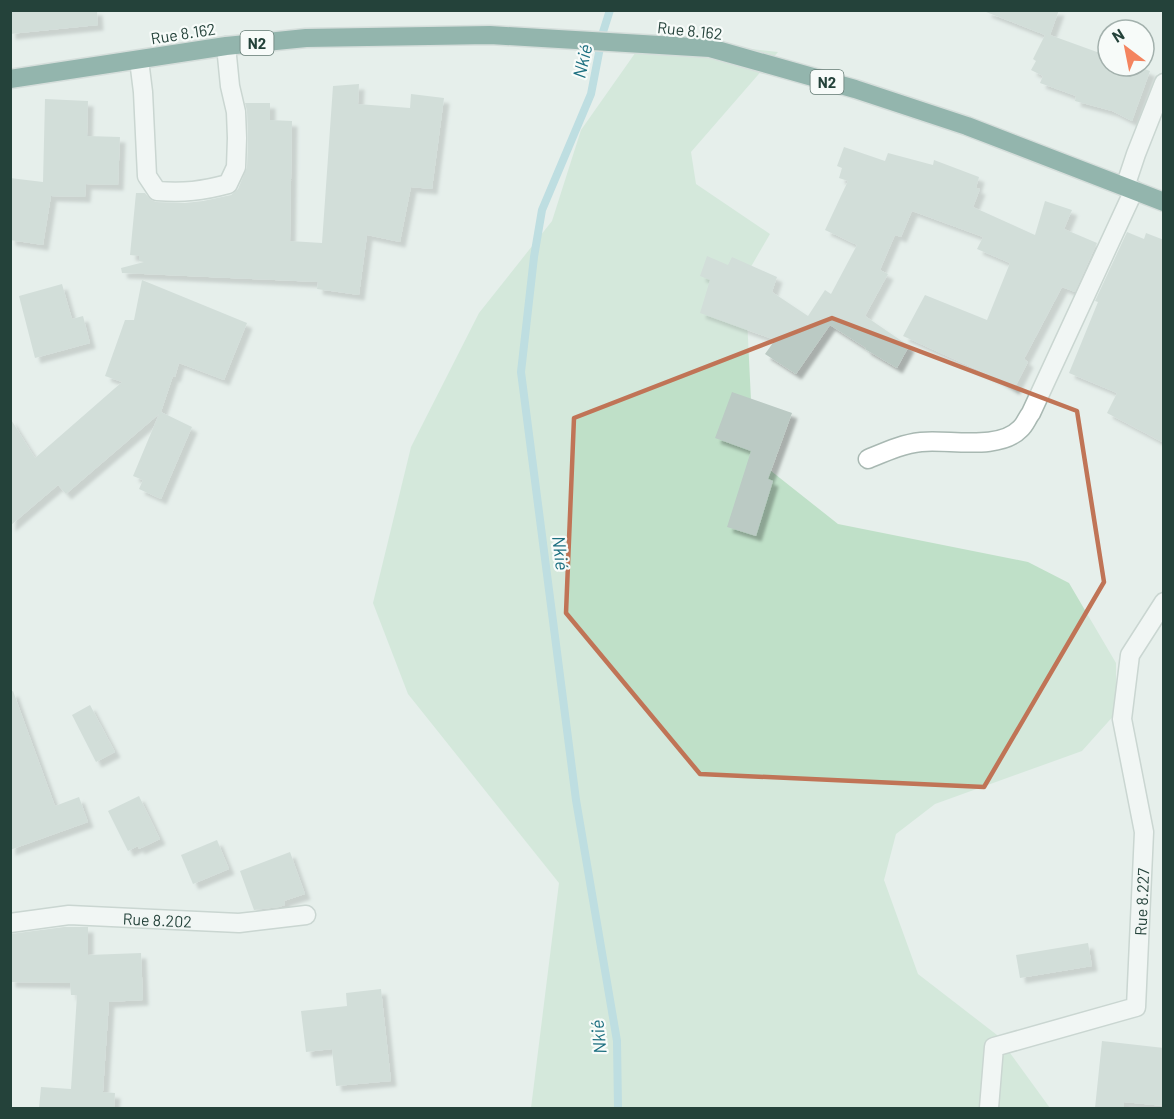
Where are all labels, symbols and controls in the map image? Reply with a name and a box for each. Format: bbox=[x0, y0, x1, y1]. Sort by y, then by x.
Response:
street label: Rue 8.162 bbox=[657, 17, 723, 43]
north arrow bbox=[1096, 18, 1156, 78]
street label: Rue 8.162 bbox=[149, 19, 217, 47]
text: N bbox=[1108, 24, 1127, 46]
road number: N2 bbox=[240, 31, 274, 55]
water label: Nkié bbox=[567, 42, 597, 80]
road number: N2 bbox=[810, 70, 844, 94]
water label: Nkié bbox=[548, 535, 574, 571]
street label: Rue 8.227 bbox=[1130, 867, 1152, 936]
street label: Rue 8.202 bbox=[122, 908, 192, 930]
water label: Nkié bbox=[585, 1019, 611, 1055]

